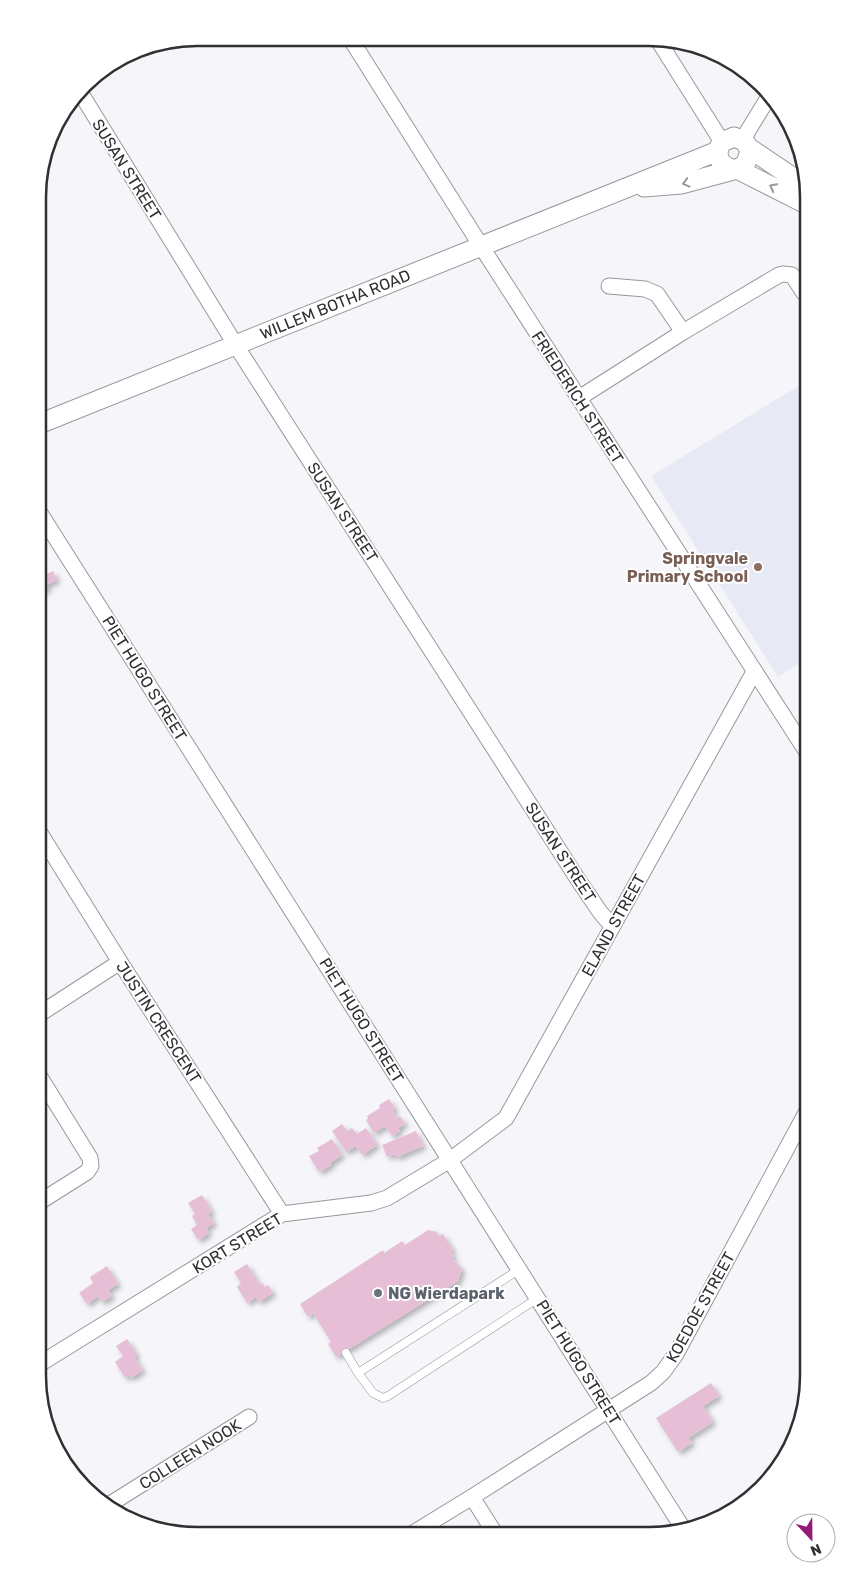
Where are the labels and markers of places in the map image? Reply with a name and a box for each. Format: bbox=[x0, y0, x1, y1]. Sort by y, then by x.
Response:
place label: Springvale Primary School bbox=[627, 549, 748, 586]
marker: Springvale Primary School bbox=[752, 561, 764, 573]
place label: NG Wierdapark bbox=[388, 1284, 505, 1303]
marker: NG Wierdapark bbox=[372, 1287, 384, 1299]

